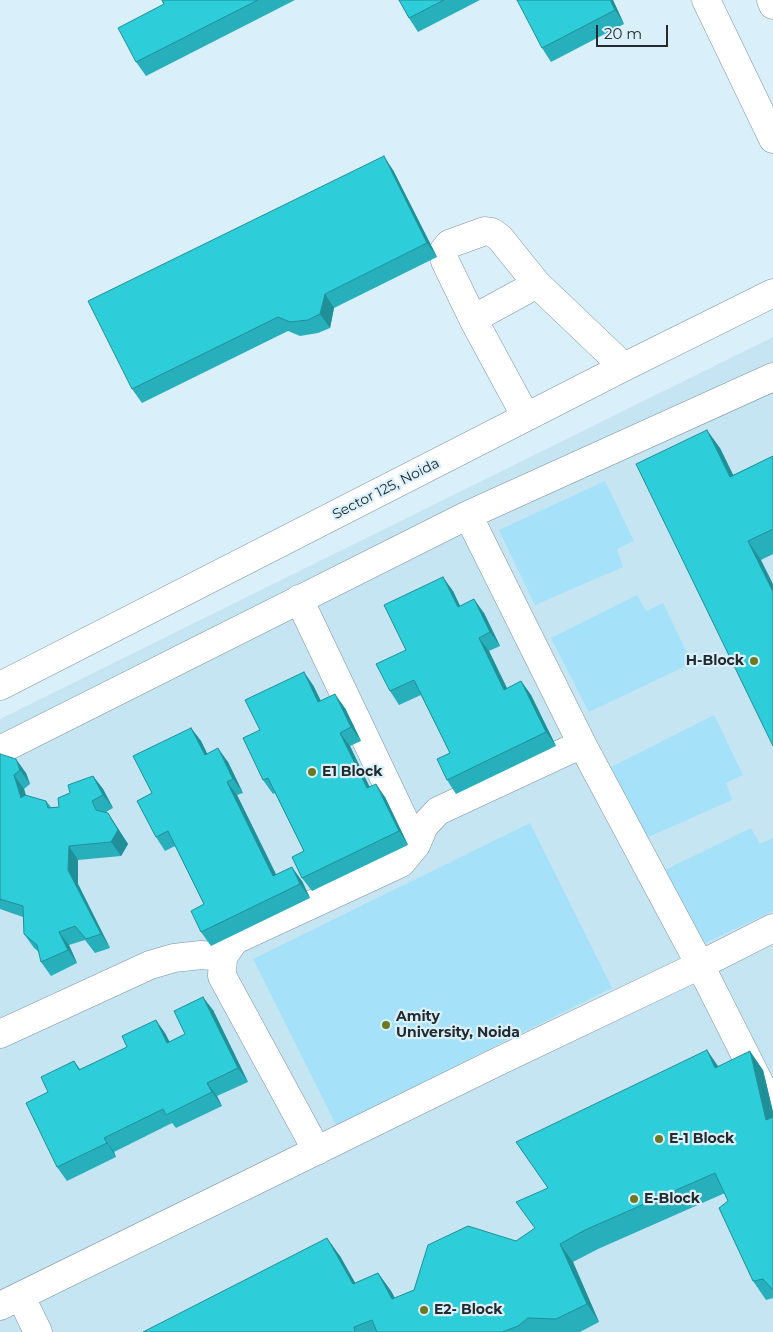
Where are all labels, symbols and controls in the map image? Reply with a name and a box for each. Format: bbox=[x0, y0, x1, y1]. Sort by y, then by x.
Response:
scale bar bbox=[598, 15, 670, 47]
text: 20 m bbox=[604, 24, 642, 43]
street label: Sector 125, Noida bbox=[330, 455, 442, 523]
place label: H-Block bbox=[686, 653, 744, 669]
marker: H-Block bbox=[748, 655, 760, 667]
place label: E1 Block bbox=[322, 764, 382, 780]
marker: E1 Block bbox=[306, 766, 318, 778]
place label: Amity University, Noida bbox=[396, 1009, 520, 1042]
marker: Amity University, Noida bbox=[380, 1019, 392, 1031]
place label: E-1 Block bbox=[669, 1131, 734, 1147]
marker: E-1 Block bbox=[653, 1133, 665, 1145]
place label: E-Block bbox=[644, 1191, 700, 1207]
marker: E-Block bbox=[628, 1193, 640, 1205]
place label: E2- Block bbox=[434, 1302, 502, 1318]
marker: E2- Block bbox=[418, 1304, 430, 1316]

